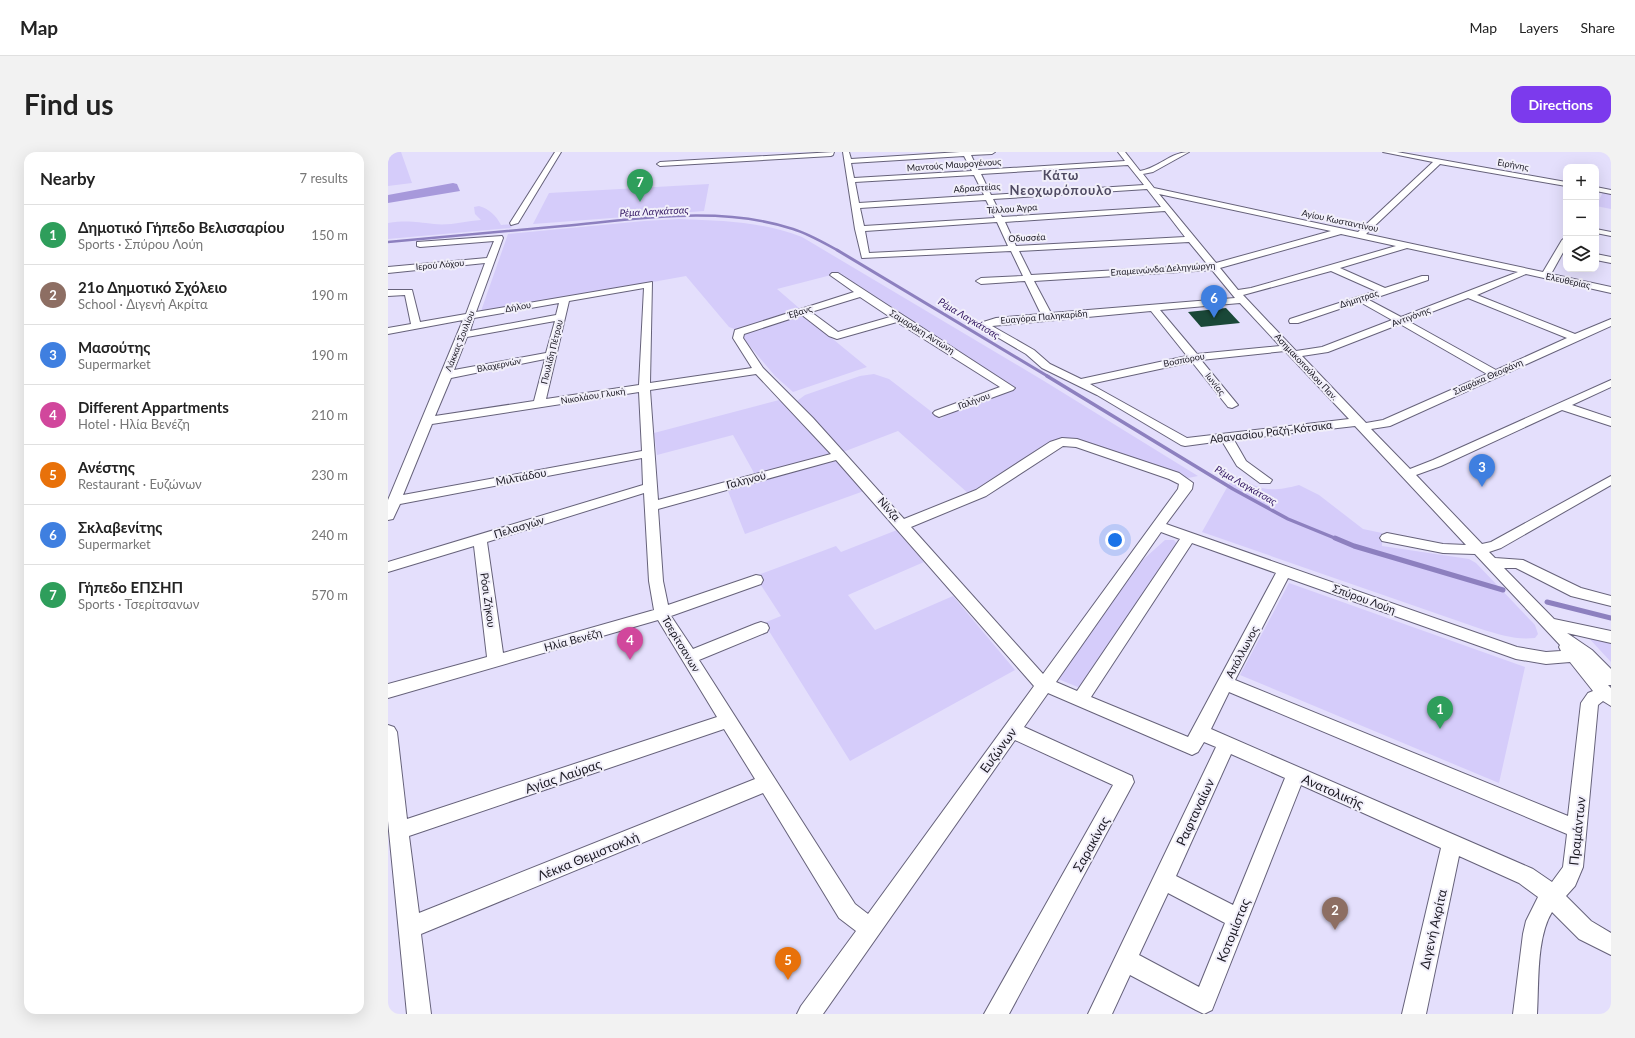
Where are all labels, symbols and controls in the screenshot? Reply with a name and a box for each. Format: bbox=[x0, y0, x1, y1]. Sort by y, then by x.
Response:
text: Map bbox=[20, 16, 58, 39]
text: Map bbox=[1469, 19, 1497, 36]
text: Layers bbox=[1519, 19, 1559, 36]
text: Share bbox=[1581, 19, 1615, 36]
button: Directions bbox=[1511, 86, 1611, 123]
text: Find us bbox=[24, 87, 114, 121]
street label: Μαντούς Μαυρογένους bbox=[906, 156, 1002, 173]
street label: Ειρήνης bbox=[1497, 156, 1530, 173]
map controls bbox=[1563, 164, 1599, 272]
button: + bbox=[1563, 164, 1599, 200]
district label: Κάτω Νεοχωρόπουλο bbox=[1010, 167, 1112, 198]
text: Nearby bbox=[40, 168, 95, 189]
pin: 7 bbox=[627, 169, 653, 202]
text: 7 results bbox=[300, 170, 348, 186]
street label: Αδραστείας bbox=[953, 180, 1002, 195]
button: − bbox=[1563, 200, 1599, 236]
street label: Τέλλου Άγρα bbox=[986, 201, 1038, 216]
water label: Ρέμα Λαγκάτσας bbox=[619, 203, 690, 219]
street label: Αγίου Κωσταντίνου bbox=[1301, 207, 1379, 234]
text: Δημοτικό Γήπεδο Βελισσαρίου bbox=[78, 218, 285, 236]
text: 1 bbox=[49, 227, 57, 243]
text: 150 m bbox=[311, 227, 348, 243]
street label: Οδυσσέα bbox=[1008, 231, 1046, 244]
text: Sports · Σπύρου Λούη bbox=[78, 236, 203, 252]
button: layers bbox=[1563, 236, 1599, 272]
street label: Ιερού Λόχου bbox=[415, 257, 465, 272]
street label: Επαμεινώνδα Δεληγιώργη bbox=[1110, 259, 1216, 278]
street label: Ελευθερίας bbox=[1545, 270, 1592, 291]
text: 21ο Δημοτικό Σχόλειο bbox=[78, 278, 227, 296]
pin: 6 bbox=[1201, 285, 1227, 318]
text: 2 bbox=[49, 287, 57, 303]
text: 190 m bbox=[311, 287, 348, 303]
street label: Δήμητρας bbox=[1338, 287, 1381, 310]
water label: Ρέμα Λαγκάτσας bbox=[936, 295, 1002, 341]
text: School · Διγενή Ακρίτα bbox=[78, 296, 208, 312]
street label: Δήλου bbox=[504, 299, 532, 314]
street label: Έβανς bbox=[786, 302, 814, 320]
street label: Αντιγόνης bbox=[1390, 304, 1433, 329]
street label: Σαμαράκη Αντώνη bbox=[888, 307, 957, 356]
street label: Ευαγόρα Παληκαρίδη bbox=[1000, 307, 1088, 326]
street label: Λάκκας Σουλίου bbox=[442, 309, 477, 373]
street label: Πουλίδη Πέτρου bbox=[538, 318, 565, 385]
street label: Ασημακοπούλου Παν. bbox=[1273, 331, 1340, 402]
text: Μασούτης bbox=[78, 338, 150, 356]
text: 3 bbox=[49, 347, 57, 363]
text: 190 m bbox=[311, 347, 348, 363]
street label: Βοσπόρου bbox=[1162, 350, 1206, 369]
street label: Βλαχερνών bbox=[476, 355, 522, 374]
text: Supermarket bbox=[78, 356, 151, 372]
street label: Σιαφάκα Θεοφάνη bbox=[1451, 356, 1524, 397]
street label: Ιωνίας bbox=[1203, 370, 1228, 398]
street label: Νικολάου Γλυκή bbox=[560, 385, 626, 406]
street label: Γαλήνου bbox=[956, 390, 991, 411]
text: Different Appartments bbox=[78, 398, 229, 416]
text: 4 bbox=[49, 407, 57, 423]
text: 210 m bbox=[311, 407, 348, 423]
text: Hotel · Ηλία Βενέζη bbox=[78, 416, 190, 432]
street label: Αθανασίου Ραζή-Κότσικα bbox=[1209, 417, 1334, 446]
pin: 3 bbox=[1469, 454, 1495, 487]
text: Ανέστης bbox=[78, 458, 135, 476]
water label: Ρέμα Λαγκάτσας bbox=[1213, 462, 1280, 508]
street label: Μιλτιάδου bbox=[494, 465, 547, 488]
text: 5 bbox=[49, 467, 57, 483]
text: 230 m bbox=[311, 467, 348, 483]
street label: Γαληνού bbox=[725, 468, 767, 491]
text: Restaurant · Ευζώνων bbox=[78, 476, 202, 492]
street label: Νίνζα bbox=[875, 494, 904, 524]
street label: Πελασγών bbox=[492, 513, 546, 540]
text: Σκλαβενίτης bbox=[78, 518, 162, 536]
text: 6 bbox=[49, 527, 57, 543]
text: 240 m bbox=[311, 527, 348, 543]
your location bbox=[1105, 530, 1125, 550]
text: Supermarket bbox=[78, 536, 151, 552]
street label: Ρόσι Ζήκου bbox=[478, 572, 499, 628]
text: Γήπεδο ΕΠΣΗΠ bbox=[78, 578, 183, 596]
street label: Σπύρου Λούη bbox=[1331, 581, 1398, 616]
text: 7 bbox=[49, 587, 57, 603]
text: 570 m bbox=[311, 587, 348, 603]
text: Sports · Τσερίτσανων bbox=[78, 596, 199, 612]
street label: Τσερίτσανων bbox=[660, 613, 703, 674]
street label: Απόλλωνος bbox=[1222, 624, 1261, 680]
street label: Ηλία Βενέζη bbox=[542, 626, 604, 654]
pin: 4 bbox=[617, 627, 643, 660]
pin: 1 bbox=[1427, 696, 1453, 729]
street label: Ευζώνων bbox=[976, 724, 1020, 776]
street label: Αγίας Λαύρας bbox=[523, 755, 603, 797]
street label: Ανατολικής bbox=[1300, 770, 1366, 812]
street label: Ραφταναίων bbox=[1173, 776, 1218, 848]
street label: Πραμάντων bbox=[1565, 795, 1589, 866]
street label: Σαρακίνας bbox=[1069, 814, 1113, 874]
street label: Λέκκα Θεμιστοκλή bbox=[535, 828, 641, 884]
street label: Διγενή Ακρίτα bbox=[1416, 887, 1450, 970]
street label: Κοτομίστας bbox=[1213, 896, 1253, 964]
pin: 2 bbox=[1322, 897, 1348, 930]
pin: 5 bbox=[775, 947, 801, 980]

